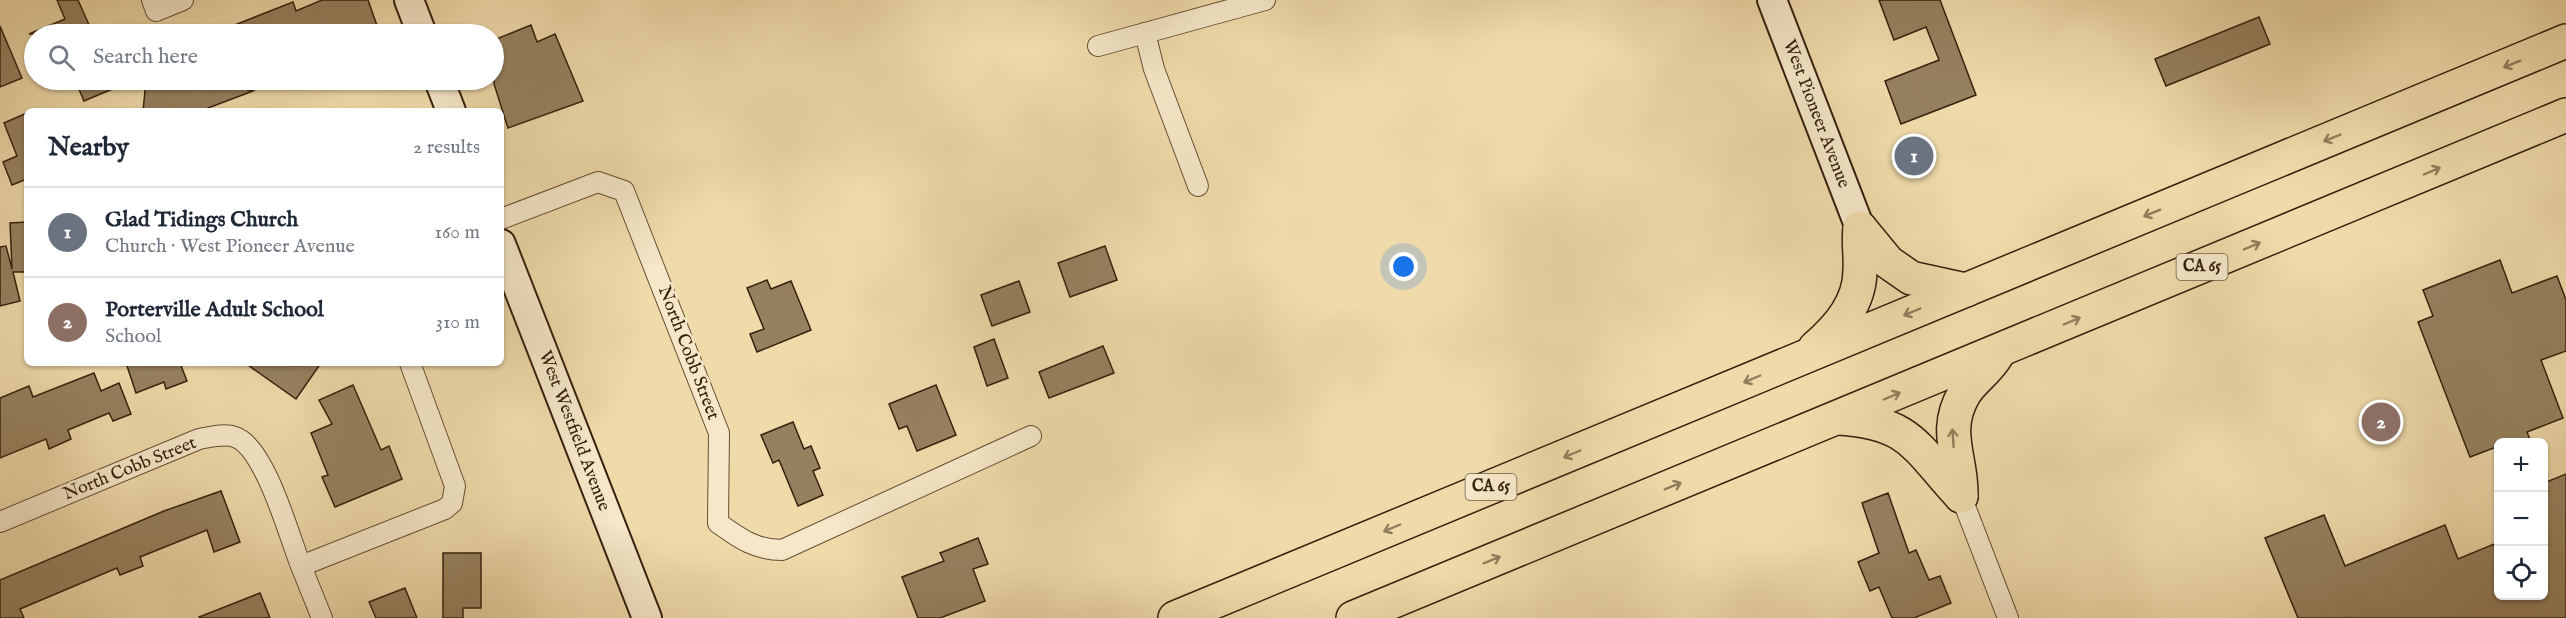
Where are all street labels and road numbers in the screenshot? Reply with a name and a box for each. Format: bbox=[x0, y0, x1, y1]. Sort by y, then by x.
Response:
street label: West Pioneer Avenue bbox=[1777, 36, 1855, 192]
road number: CA 65 bbox=[2176, 254, 2228, 280]
street label: North Cobb Street bbox=[652, 283, 724, 423]
street label: West Westfield Avenue bbox=[533, 347, 615, 515]
street label: North Cobb Street bbox=[60, 432, 200, 506]
road number: CA 65 bbox=[1466, 474, 1516, 500]

